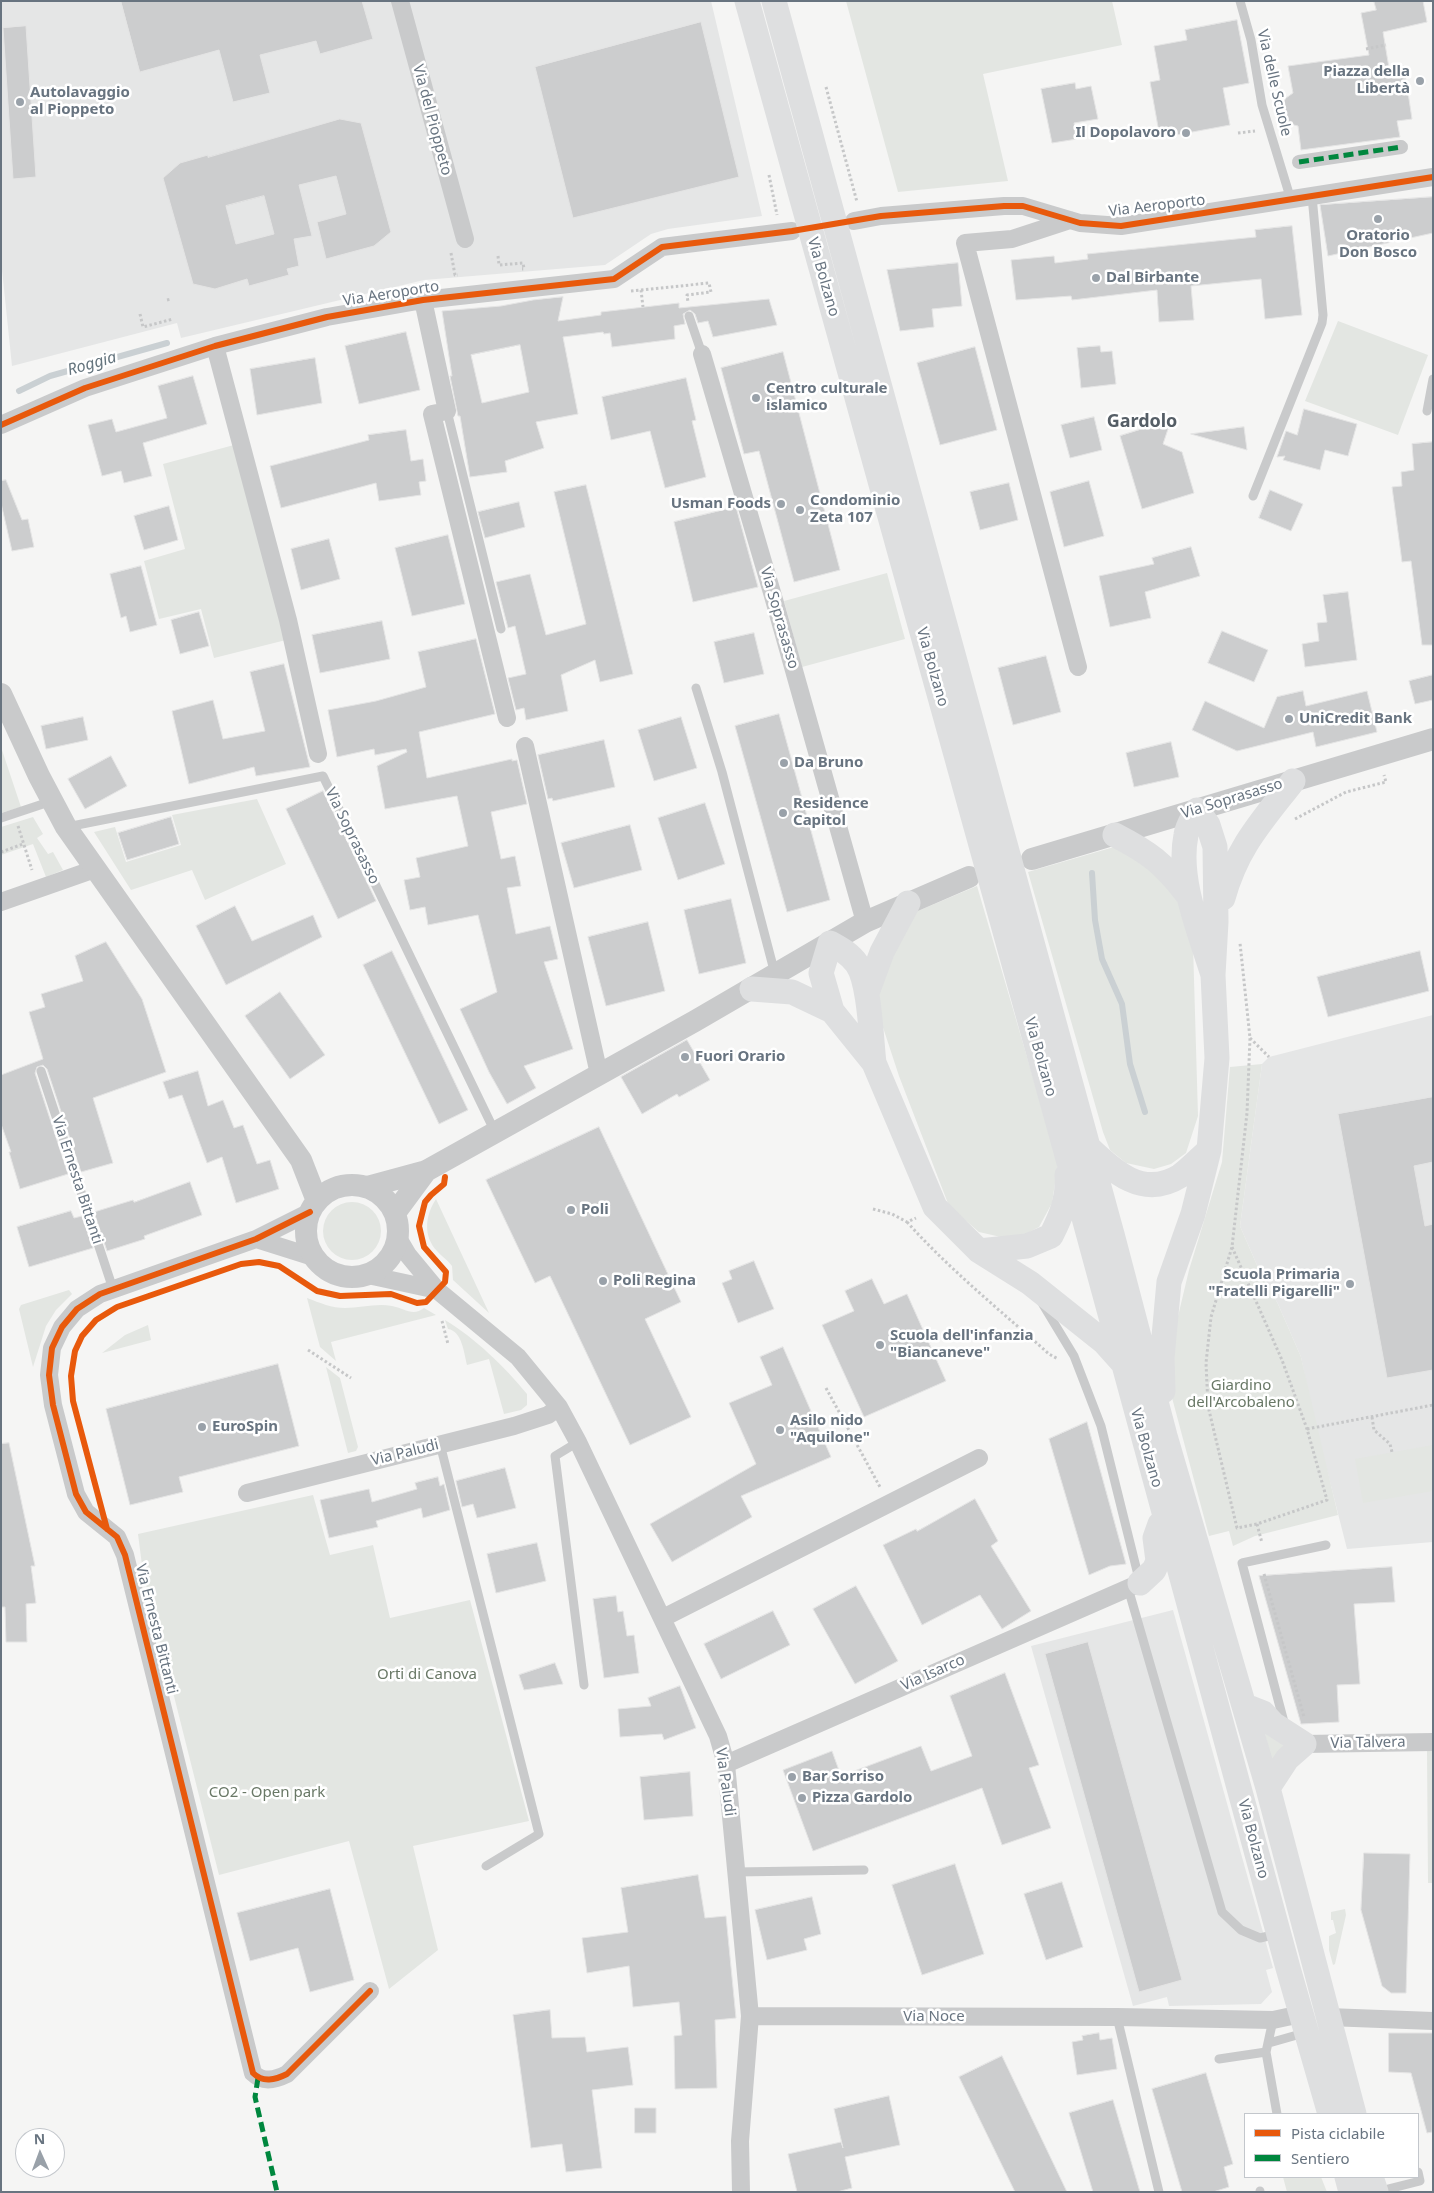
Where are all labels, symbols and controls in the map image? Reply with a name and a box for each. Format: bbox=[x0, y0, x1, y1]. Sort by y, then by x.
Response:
street label: Via delle Scuole bbox=[1253, 28, 1295, 138]
street label: Via del Pioppeto bbox=[409, 63, 455, 177]
place label: Piazza della Libertà bbox=[1323, 63, 1410, 98]
marker: Piazza della Libertà bbox=[1414, 75, 1426, 87]
place label: Autolavaggio al Pioppeto bbox=[30, 84, 130, 119]
marker: Autolavaggio al Pioppeto bbox=[14, 96, 26, 108]
place label: Il Dopolavoro bbox=[1075, 124, 1176, 142]
marker: Il Dopolavoro bbox=[1180, 127, 1192, 139]
street label: Via Aeroporto bbox=[1108, 191, 1206, 221]
marker: Oratorio Don Bosco bbox=[1372, 213, 1384, 225]
place label: Oratorio Don Bosco bbox=[1339, 227, 1417, 262]
street label: Via Bolzano bbox=[803, 235, 843, 319]
place label: Dal Birbante bbox=[1106, 269, 1199, 287]
marker: Dal Birbante bbox=[1090, 272, 1102, 284]
street label: Via Aeroporto bbox=[342, 278, 440, 310]
water label: Roggia bbox=[65, 348, 119, 380]
place label: Centro culturale islamico bbox=[766, 380, 888, 415]
marker: Centro culturale islamico bbox=[750, 392, 762, 404]
district label: Gardolo bbox=[1107, 411, 1177, 433]
place label: Condominio Zeta 107 bbox=[810, 492, 900, 527]
place label: Usman Foods bbox=[671, 495, 771, 513]
marker: Usman Foods bbox=[775, 498, 787, 510]
marker: Condominio Zeta 107 bbox=[794, 504, 806, 516]
street label: Via Soprasasso bbox=[756, 565, 802, 671]
street label: Via Bolzano bbox=[912, 625, 952, 709]
place label: UniCredit Bank bbox=[1299, 710, 1412, 728]
marker: UniCredit Bank bbox=[1283, 713, 1295, 725]
place label: Da Bruno bbox=[794, 754, 863, 772]
marker: Da Bruno bbox=[778, 757, 790, 769]
street label: Via Soprasasso bbox=[1179, 775, 1285, 823]
street label: Via Soprasasso bbox=[321, 785, 383, 887]
place label: Residence Capitol bbox=[793, 795, 869, 830]
marker: Residence Capitol bbox=[777, 807, 789, 819]
street label: Via Bolzano bbox=[1020, 1015, 1060, 1099]
place label: Fuori Orario bbox=[695, 1048, 785, 1066]
marker: Fuori Orario bbox=[679, 1051, 691, 1063]
street label: Via Ernesta Bittanti bbox=[48, 1114, 106, 1246]
place label: Poli bbox=[581, 1201, 609, 1219]
marker: Poli bbox=[565, 1204, 577, 1216]
place label: Scuola Primaria "Fratelli Pigarelli" bbox=[1208, 1266, 1340, 1301]
place label: Poli Regina bbox=[613, 1272, 696, 1290]
marker: Poli Regina bbox=[597, 1275, 609, 1287]
marker: Scuola Primaria "Fratelli Pigarelli" bbox=[1344, 1278, 1356, 1290]
place label: Scuola dell'infanzia "Biancaneve" bbox=[890, 1327, 1033, 1362]
marker: Scuola dell'infanzia "Biancaneve" bbox=[874, 1339, 886, 1351]
park label: Giardino dell'Arcobaleno bbox=[1187, 1377, 1295, 1412]
street label: Via Bolzano bbox=[1126, 1406, 1166, 1490]
place label: Asilo nido "Aquilone" bbox=[790, 1412, 870, 1447]
place label: EuroSpin bbox=[212, 1418, 278, 1436]
marker: EuroSpin bbox=[196, 1421, 208, 1433]
marker: Asilo nido "Aquilone" bbox=[774, 1424, 786, 1436]
street label: Via Paludi bbox=[369, 1436, 441, 1470]
street label: Via Ernesta Bittanti bbox=[131, 1562, 181, 1696]
street label: Via Isarco bbox=[898, 1651, 968, 1695]
park label: Orti di Canova bbox=[377, 1666, 477, 1684]
street label: Via Talvera bbox=[1330, 1733, 1406, 1753]
street label: Via Paludi bbox=[711, 1747, 739, 1817]
place label: Bar Sorriso bbox=[802, 1768, 884, 1786]
marker: Bar Sorriso bbox=[786, 1771, 798, 1783]
park label: CO2 - Open park bbox=[209, 1784, 325, 1802]
place label: Pizza Gardolo bbox=[812, 1789, 912, 1807]
marker: Pizza Gardolo bbox=[796, 1792, 808, 1804]
street label: Via Bolzano bbox=[1234, 1797, 1272, 1881]
street label: Via Noce bbox=[903, 2008, 965, 2026]
legend bbox=[1244, 2113, 1419, 2178]
text: Pista ciclabile bbox=[1291, 2123, 1385, 2143]
north arrow bbox=[15, 2128, 65, 2178]
text: N bbox=[33, 2129, 46, 2148]
text: Sentiero bbox=[1291, 2148, 1350, 2168]

